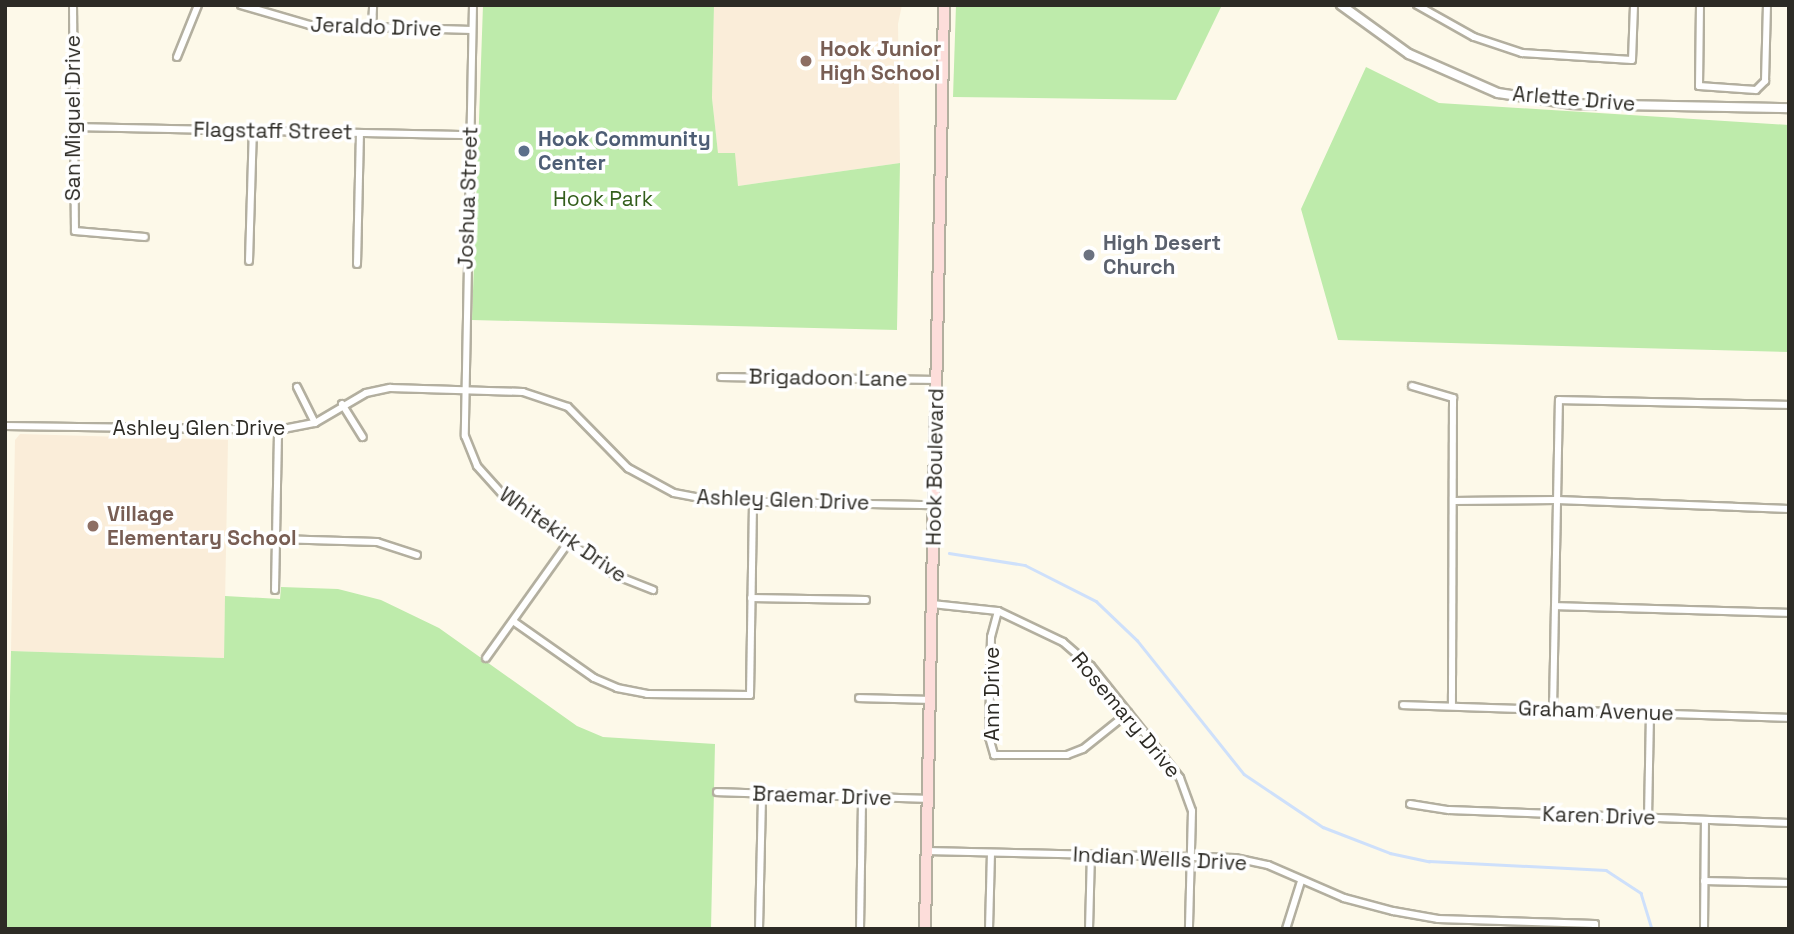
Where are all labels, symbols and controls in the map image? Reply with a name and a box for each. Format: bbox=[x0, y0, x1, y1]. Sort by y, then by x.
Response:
street label: Jeraldo Drive bbox=[310, 12, 442, 42]
street label: San Miguel Drive bbox=[60, 35, 86, 201]
place label: Hook Junior High School bbox=[820, 36, 941, 86]
marker: Hook Junior High School bbox=[798, 53, 814, 69]
street label: Arlette Drive bbox=[1511, 81, 1637, 117]
street label: Flagstaff Street bbox=[193, 117, 353, 145]
street label: Joshua Street bbox=[453, 126, 483, 270]
place label: Hook Community Center bbox=[538, 126, 711, 176]
marker: Hook Community Center bbox=[516, 143, 532, 159]
park label: Hook Park bbox=[553, 186, 653, 212]
place label: High Desert Church bbox=[1103, 230, 1221, 280]
marker: High Desert Church bbox=[1081, 247, 1097, 263]
street label: Brigadoon Lane bbox=[748, 364, 908, 392]
street label: Hook Boulevard bbox=[921, 388, 949, 546]
street label: Ashley Glen Drive bbox=[112, 415, 286, 441]
street label: Whitekirk Drive bbox=[495, 482, 631, 588]
street label: Ashley Glen Drive bbox=[696, 484, 870, 516]
place label: Village Elementary School bbox=[107, 501, 297, 551]
marker: Village Elementary School bbox=[85, 518, 101, 534]
street label: Ann Drive bbox=[979, 647, 1005, 741]
street label: Rosemary Drive bbox=[1066, 647, 1186, 783]
street label: Graham Avenue bbox=[1518, 696, 1674, 726]
street label: Braemar Drive bbox=[752, 781, 892, 811]
street label: Karen Drive bbox=[1542, 801, 1656, 831]
street label: Indian Wells Drive bbox=[1072, 842, 1248, 876]

